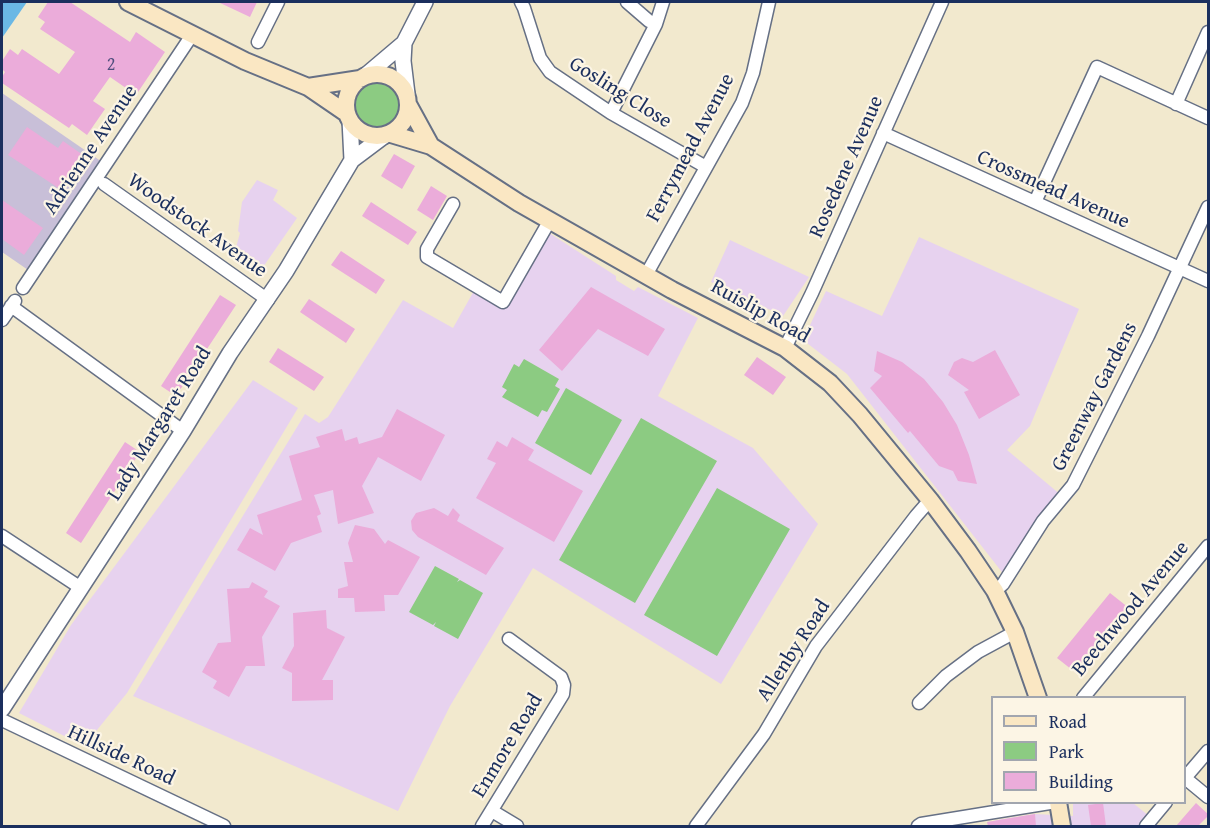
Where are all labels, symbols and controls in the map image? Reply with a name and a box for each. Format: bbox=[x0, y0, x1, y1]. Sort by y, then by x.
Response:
street label: Gosling Close bbox=[564, 51, 676, 135]
house number: 2 bbox=[107, 54, 115, 76]
street label: Ferrymead Avenue bbox=[641, 70, 741, 226]
street label: Adrienne Avenue bbox=[38, 80, 144, 220]
street label: Rosedene Avenue bbox=[804, 92, 890, 242]
street label: Crossmead Avenue bbox=[973, 145, 1133, 235]
street label: Woodstock Avenue bbox=[122, 168, 272, 284]
street label: Ruislip Road bbox=[706, 274, 814, 350]
street label: Greenway Gardens bbox=[1047, 318, 1143, 476]
street label: Lady Margaret Road bbox=[102, 342, 218, 506]
street label: Beechwood Avenue bbox=[1067, 536, 1195, 682]
street label: Allenby Road bbox=[752, 595, 836, 707]
street label: Enmore Road bbox=[467, 689, 549, 803]
legend bbox=[991, 696, 1186, 804]
text: Road bbox=[1049, 708, 1087, 735]
street label: Hillside Road bbox=[63, 720, 179, 792]
text: Park bbox=[1049, 738, 1084, 765]
text: Building bbox=[1049, 768, 1113, 795]

